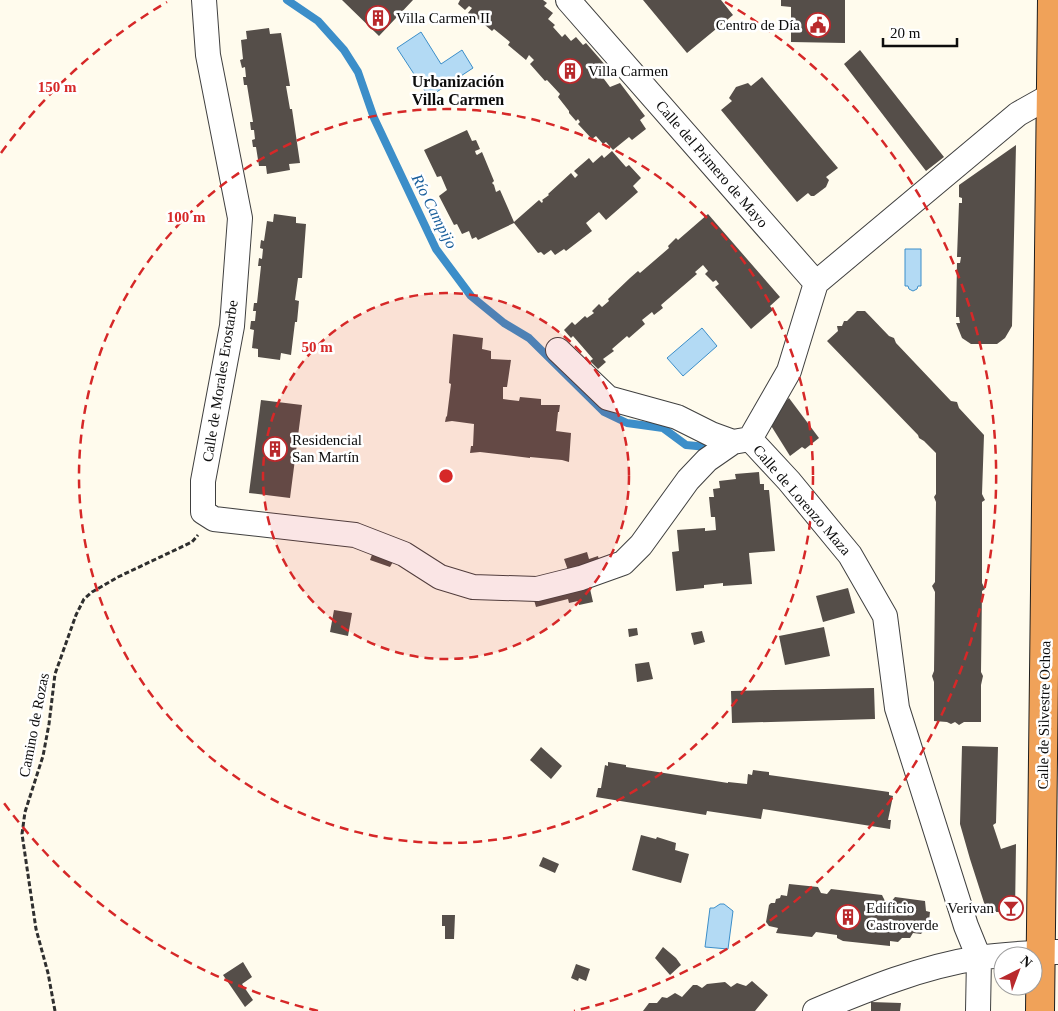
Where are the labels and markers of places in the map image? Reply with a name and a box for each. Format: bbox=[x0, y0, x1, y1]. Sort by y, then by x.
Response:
building icon: Villa Carmen II bbox=[365, 5, 391, 31]
place label: Villa Carmen II bbox=[396, 10, 490, 26]
public building icon: Centro de Día bbox=[805, 12, 831, 38]
place label: Centro de Día bbox=[716, 17, 800, 33]
building icon: Villa Carmen bbox=[557, 58, 583, 84]
place label: Villa Carmen bbox=[588, 63, 669, 79]
place label: Residencial San Martín bbox=[292, 432, 362, 465]
building icon: Residencial San Martín bbox=[262, 436, 288, 462]
centre of rings bbox=[437, 467, 455, 485]
bar icon: Verivan bbox=[998, 895, 1024, 921]
place label: Edificio Castroverde bbox=[866, 900, 939, 933]
place label: Verivan bbox=[947, 900, 994, 916]
building icon: Edificio Castroverde bbox=[835, 904, 861, 930]

